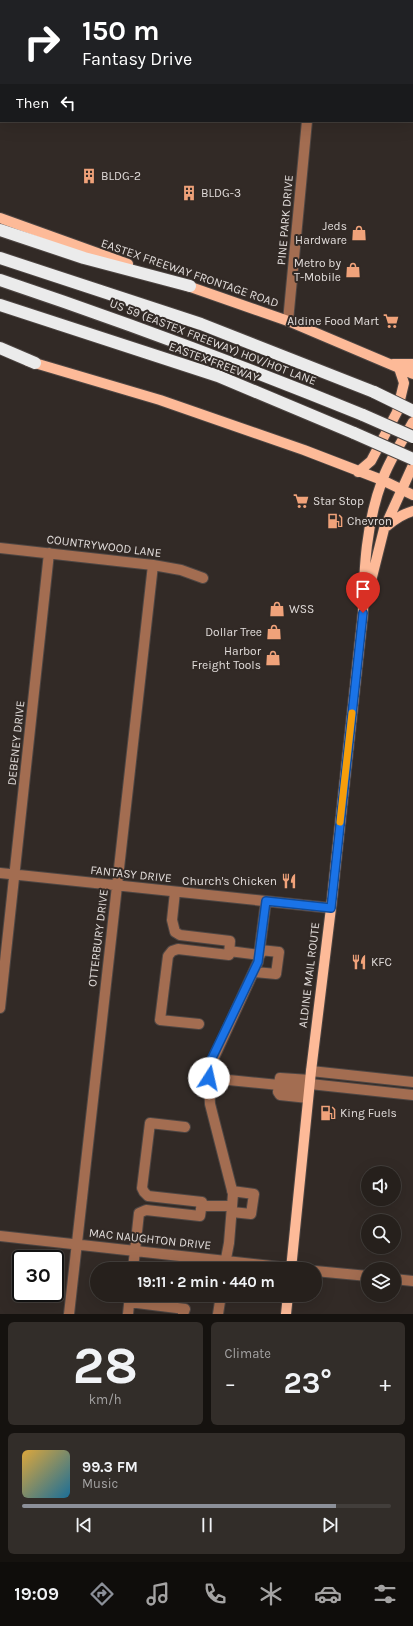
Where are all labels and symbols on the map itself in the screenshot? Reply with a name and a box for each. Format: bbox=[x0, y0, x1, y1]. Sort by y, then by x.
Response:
building icon: BLDG-2 bbox=[80, 167, 98, 185]
place label: BLDG-2 bbox=[101, 169, 141, 183]
street label: PINE PARK DRIVE bbox=[274, 174, 296, 266]
building icon: BLDG-3 bbox=[180, 184, 198, 202]
place label: BLDG-3 bbox=[201, 186, 241, 200]
place label: Jeds Hardware bbox=[295, 219, 347, 247]
shop icon: Jeds Hardware bbox=[350, 224, 368, 242]
street label: EASTEX FREEWAY FRONTAGE ROAD bbox=[99, 236, 281, 310]
place label: Metro by T-Mobile bbox=[294, 256, 341, 284]
shop icon: Metro by T-Mobile bbox=[344, 261, 362, 279]
street label: US 59 (EASTEX FREEWAY) HOV/HOT LANE bbox=[108, 296, 318, 388]
supermarket icon: Aldine Food Mart bbox=[382, 312, 400, 330]
place label: Aldine Food Mart bbox=[287, 314, 379, 328]
street label: EASTEX FREEWAY bbox=[167, 339, 261, 385]
supermarket icon: Star Stop bbox=[292, 492, 310, 510]
place label: Star Stop bbox=[313, 494, 364, 508]
fuel station icon: Chevron bbox=[326, 512, 344, 530]
place label: Chevron bbox=[347, 514, 392, 528]
street label: COUNTRYWOOD LANE bbox=[46, 532, 162, 560]
pin bbox=[346, 572, 380, 613]
shop icon: WSS bbox=[268, 600, 286, 618]
place label: WSS bbox=[289, 602, 314, 616]
shop icon: Dollar Tree bbox=[265, 623, 283, 641]
place label: Dollar Tree bbox=[205, 625, 262, 639]
place label: Harbor Freight Tools bbox=[191, 644, 262, 672]
shop icon: Harbor Freight Tools bbox=[264, 649, 282, 667]
street label: DEBENEY DRIVE bbox=[5, 700, 27, 786]
street label: FANTASY DRIVE bbox=[90, 863, 172, 885]
restaurant icon: Church's Chicken bbox=[280, 872, 298, 890]
place label: Church's Chicken bbox=[182, 874, 277, 888]
street label: OTTERBURY DRIVE bbox=[85, 888, 111, 988]
street label: ALDINE MAIL ROUTE bbox=[296, 921, 322, 1029]
restaurant icon: KFC bbox=[350, 953, 368, 971]
place label: KFC bbox=[371, 955, 392, 969]
position arrow bbox=[188, 1057, 230, 1099]
fuel station icon: King Fuels bbox=[319, 1104, 337, 1122]
place label: King Fuels bbox=[340, 1106, 397, 1120]
street label: MAC NAUGHTON DRIVE bbox=[88, 1226, 212, 1252]
speed limit sign: 30 bbox=[12, 1250, 64, 1302]

